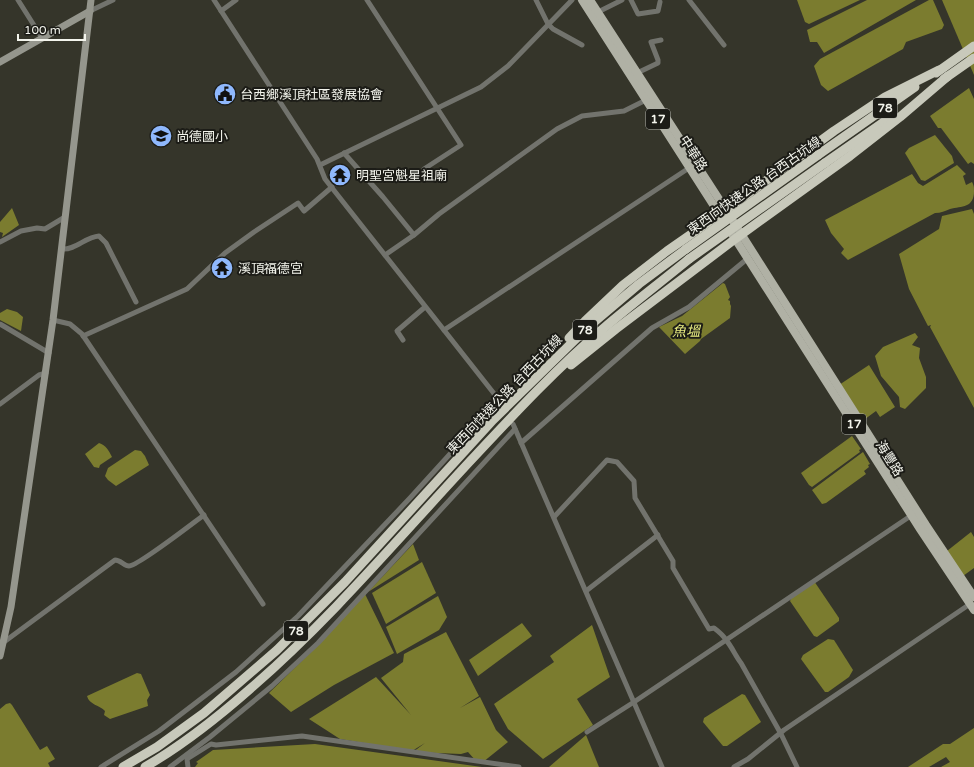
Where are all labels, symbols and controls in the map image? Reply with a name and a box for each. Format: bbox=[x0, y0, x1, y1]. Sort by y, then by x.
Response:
scale bar bbox=[18, 16, 85, 42]
text: 100 m bbox=[24, 23, 61, 37]
public building icon: 台西鄉溪頂社區發展協會 bbox=[212, 81, 238, 107]
place label: 台西鄉溪頂社區發展協會 bbox=[240, 87, 383, 103]
road number: 78 bbox=[873, 98, 897, 118]
road number: 17 bbox=[646, 109, 670, 129]
school or university icon: 尚德國小 bbox=[148, 123, 174, 149]
place label: 尚德國小 bbox=[176, 129, 228, 145]
street label: 中華路 bbox=[676, 133, 710, 174]
street label: 東西向快速公路 台西古坑線 bbox=[685, 134, 824, 238]
temple icon: 明聖宮魁星祖廟 bbox=[327, 162, 353, 188]
place label: 明聖宮魁星祖廟 bbox=[356, 168, 447, 184]
temple icon: 溪頂福德宮 bbox=[209, 255, 235, 281]
place label: 溪頂福德宮 bbox=[238, 261, 303, 277]
road number: 78 bbox=[573, 320, 597, 340]
water label: 魚塭 bbox=[672, 323, 702, 340]
street label: 東西向快速公路 台西古坑線 bbox=[444, 332, 566, 458]
road number: 17 bbox=[842, 414, 866, 434]
street label: 海豐路 bbox=[872, 438, 906, 479]
road number: 78 bbox=[284, 621, 308, 641]

